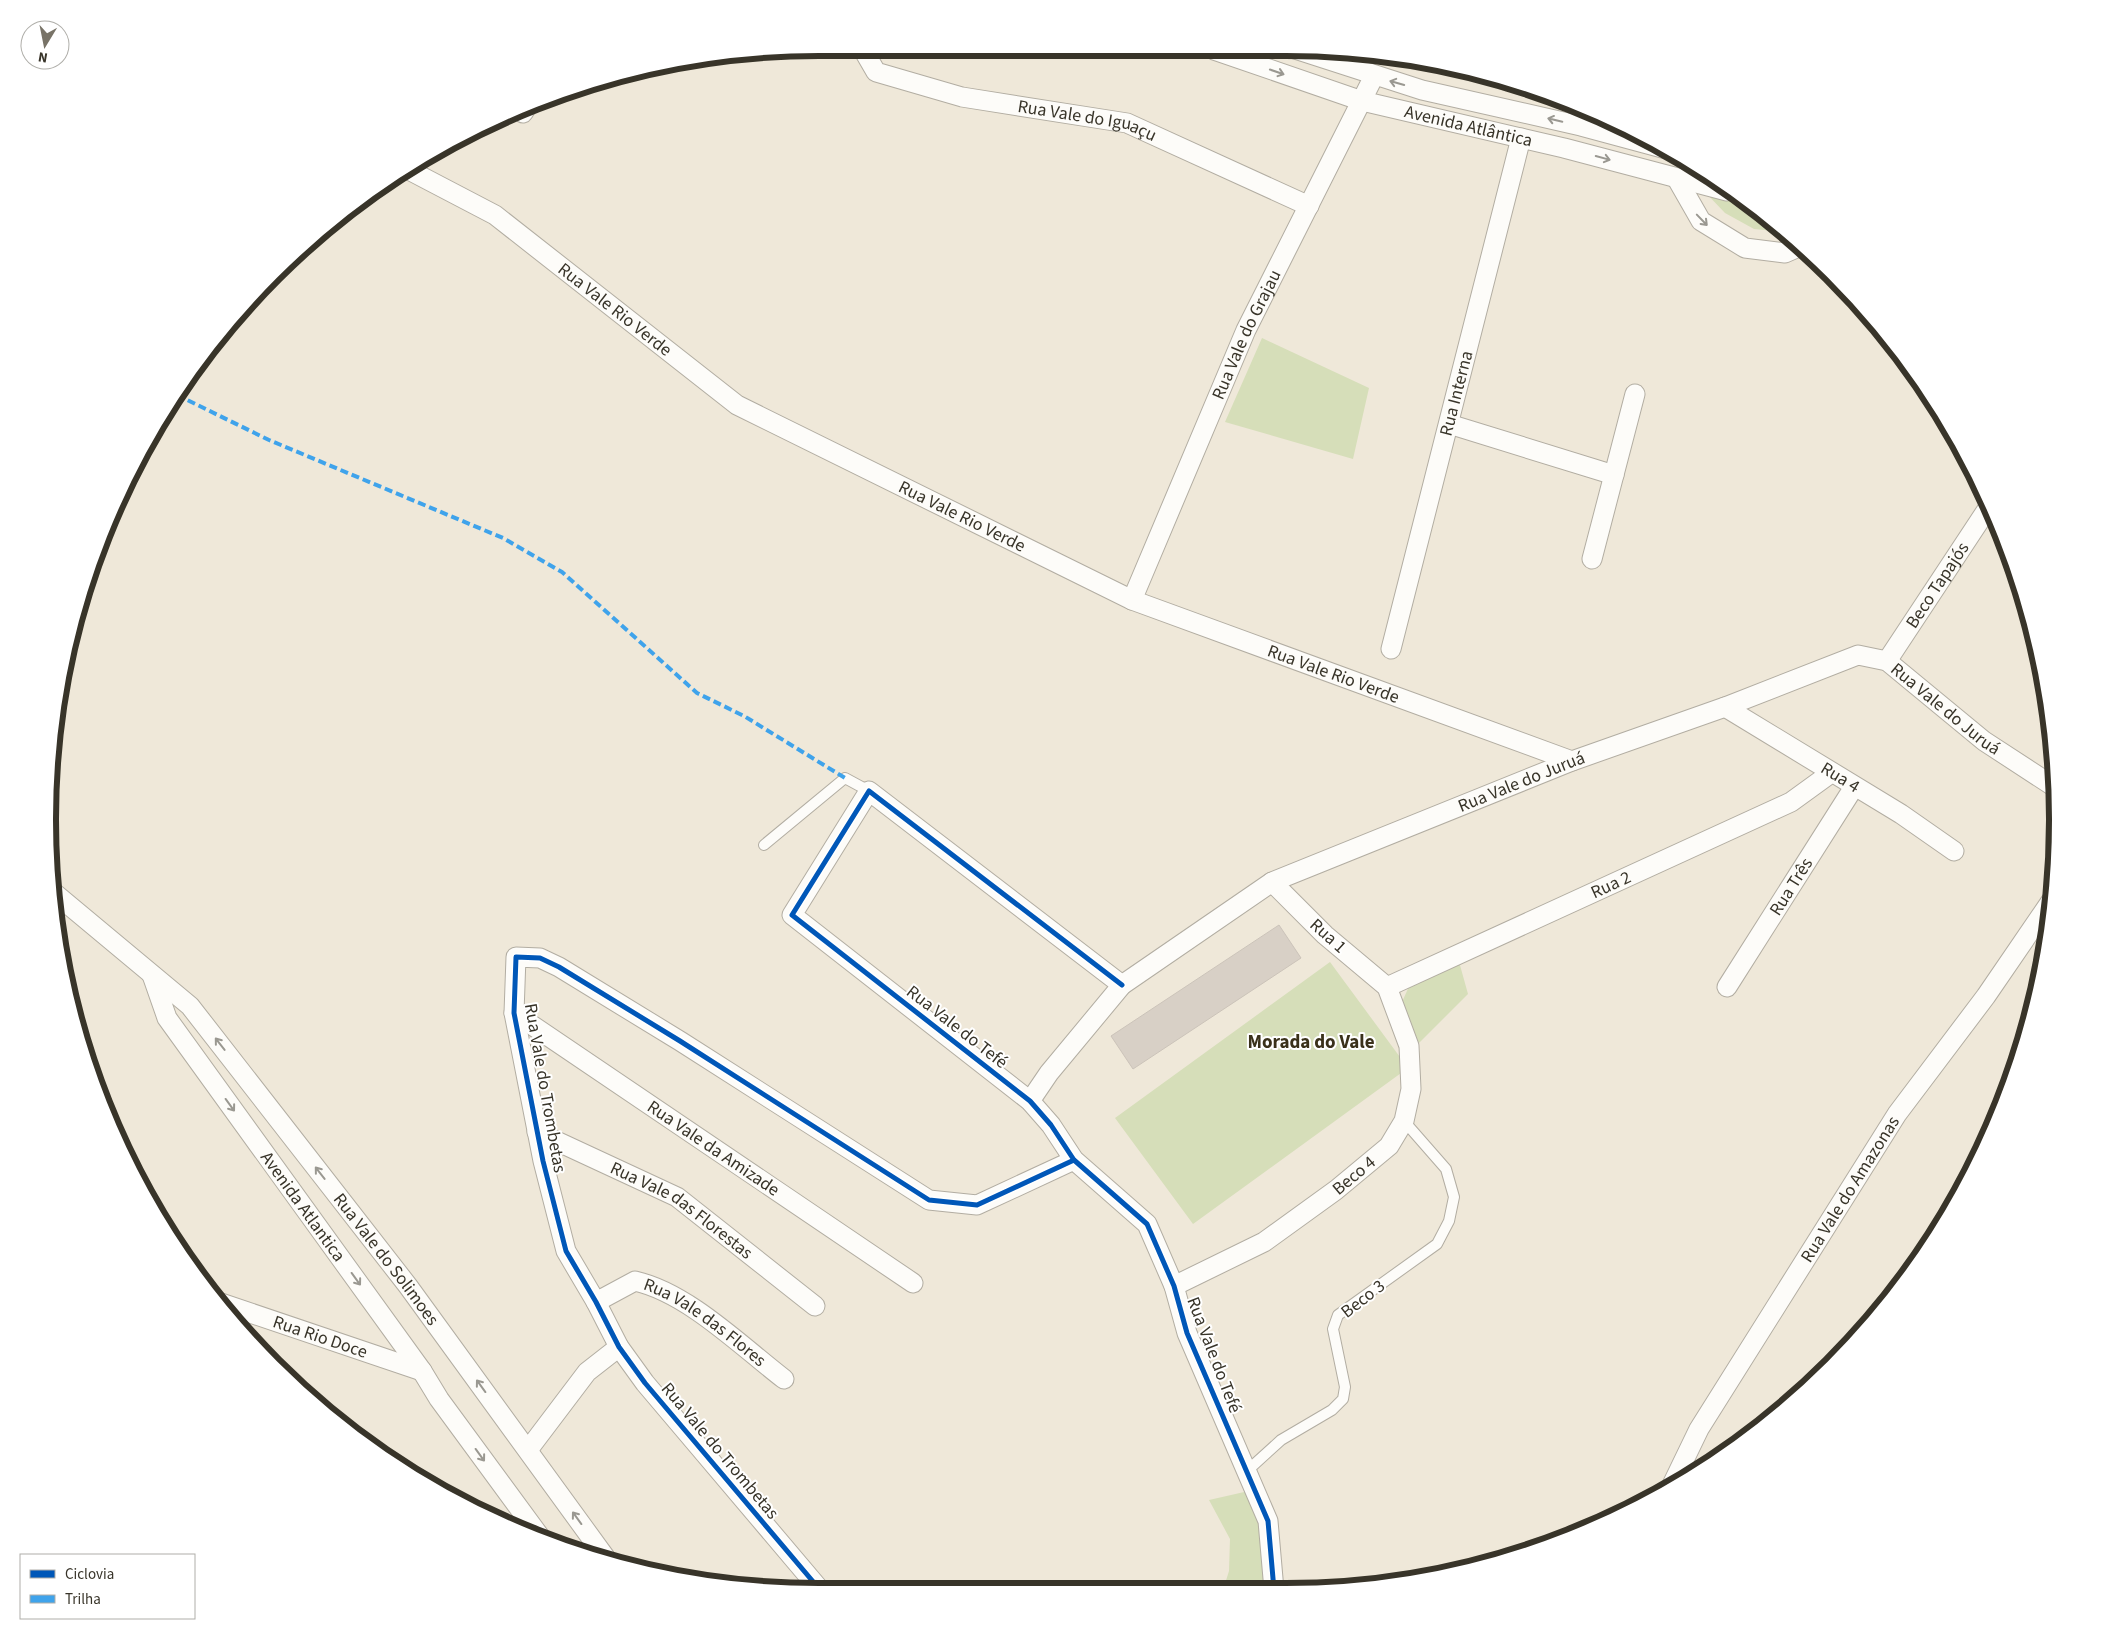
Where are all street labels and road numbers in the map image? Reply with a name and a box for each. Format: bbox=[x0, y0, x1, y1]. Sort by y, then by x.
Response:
street label: Rua Vale do Iguaçu bbox=[1016, 93, 1161, 147]
street label: Avenida Atlântica bbox=[1402, 99, 1535, 153]
street label: Rua Vale Rio Verde bbox=[553, 257, 677, 362]
street label: Rua Vale do Grajau bbox=[1206, 265, 1287, 403]
street label: Rua Interna bbox=[1433, 348, 1479, 439]
street label: Rua Vale Rio Verde bbox=[894, 474, 1030, 558]
street label: Beco Tapajós bbox=[1900, 537, 1975, 633]
street label: Rua Vale Rio Verde bbox=[1264, 638, 1403, 709]
street label: Rua Vale do Juruá bbox=[1885, 657, 2005, 761]
street label: Rua Vale do Juruá bbox=[1454, 745, 1588, 818]
street label: Rua 4 bbox=[1816, 756, 1865, 799]
street label: Rua Três bbox=[1763, 853, 1819, 920]
street label: Rua 2 bbox=[1587, 865, 1635, 905]
street label: Rua 1 bbox=[1304, 913, 1352, 959]
street label: Rua Vale do Tefé bbox=[901, 979, 1013, 1075]
street label: Rua Vale do Trombetas bbox=[518, 1001, 572, 1175]
street label: Rua Vale da Amizade bbox=[642, 1094, 785, 1202]
street label: Rua Vale do Amazonas bbox=[1794, 1111, 1905, 1267]
street label: Avenida Atlantica bbox=[255, 1146, 352, 1267]
street label: Beco 4 bbox=[1327, 1150, 1381, 1201]
street label: Rua Vale das Florestas bbox=[606, 1155, 758, 1265]
street label: Rua Vale do Solimoes bbox=[328, 1188, 445, 1330]
street label: Rua Vale das Flores bbox=[640, 1272, 772, 1372]
street label: Beco 3 bbox=[1336, 1274, 1390, 1324]
street label: Rua Vale do Tefé bbox=[1180, 1293, 1248, 1417]
street label: Rua Rio Doce bbox=[270, 1309, 371, 1364]
street label: Rua Vale do Trombetas bbox=[655, 1377, 785, 1525]

